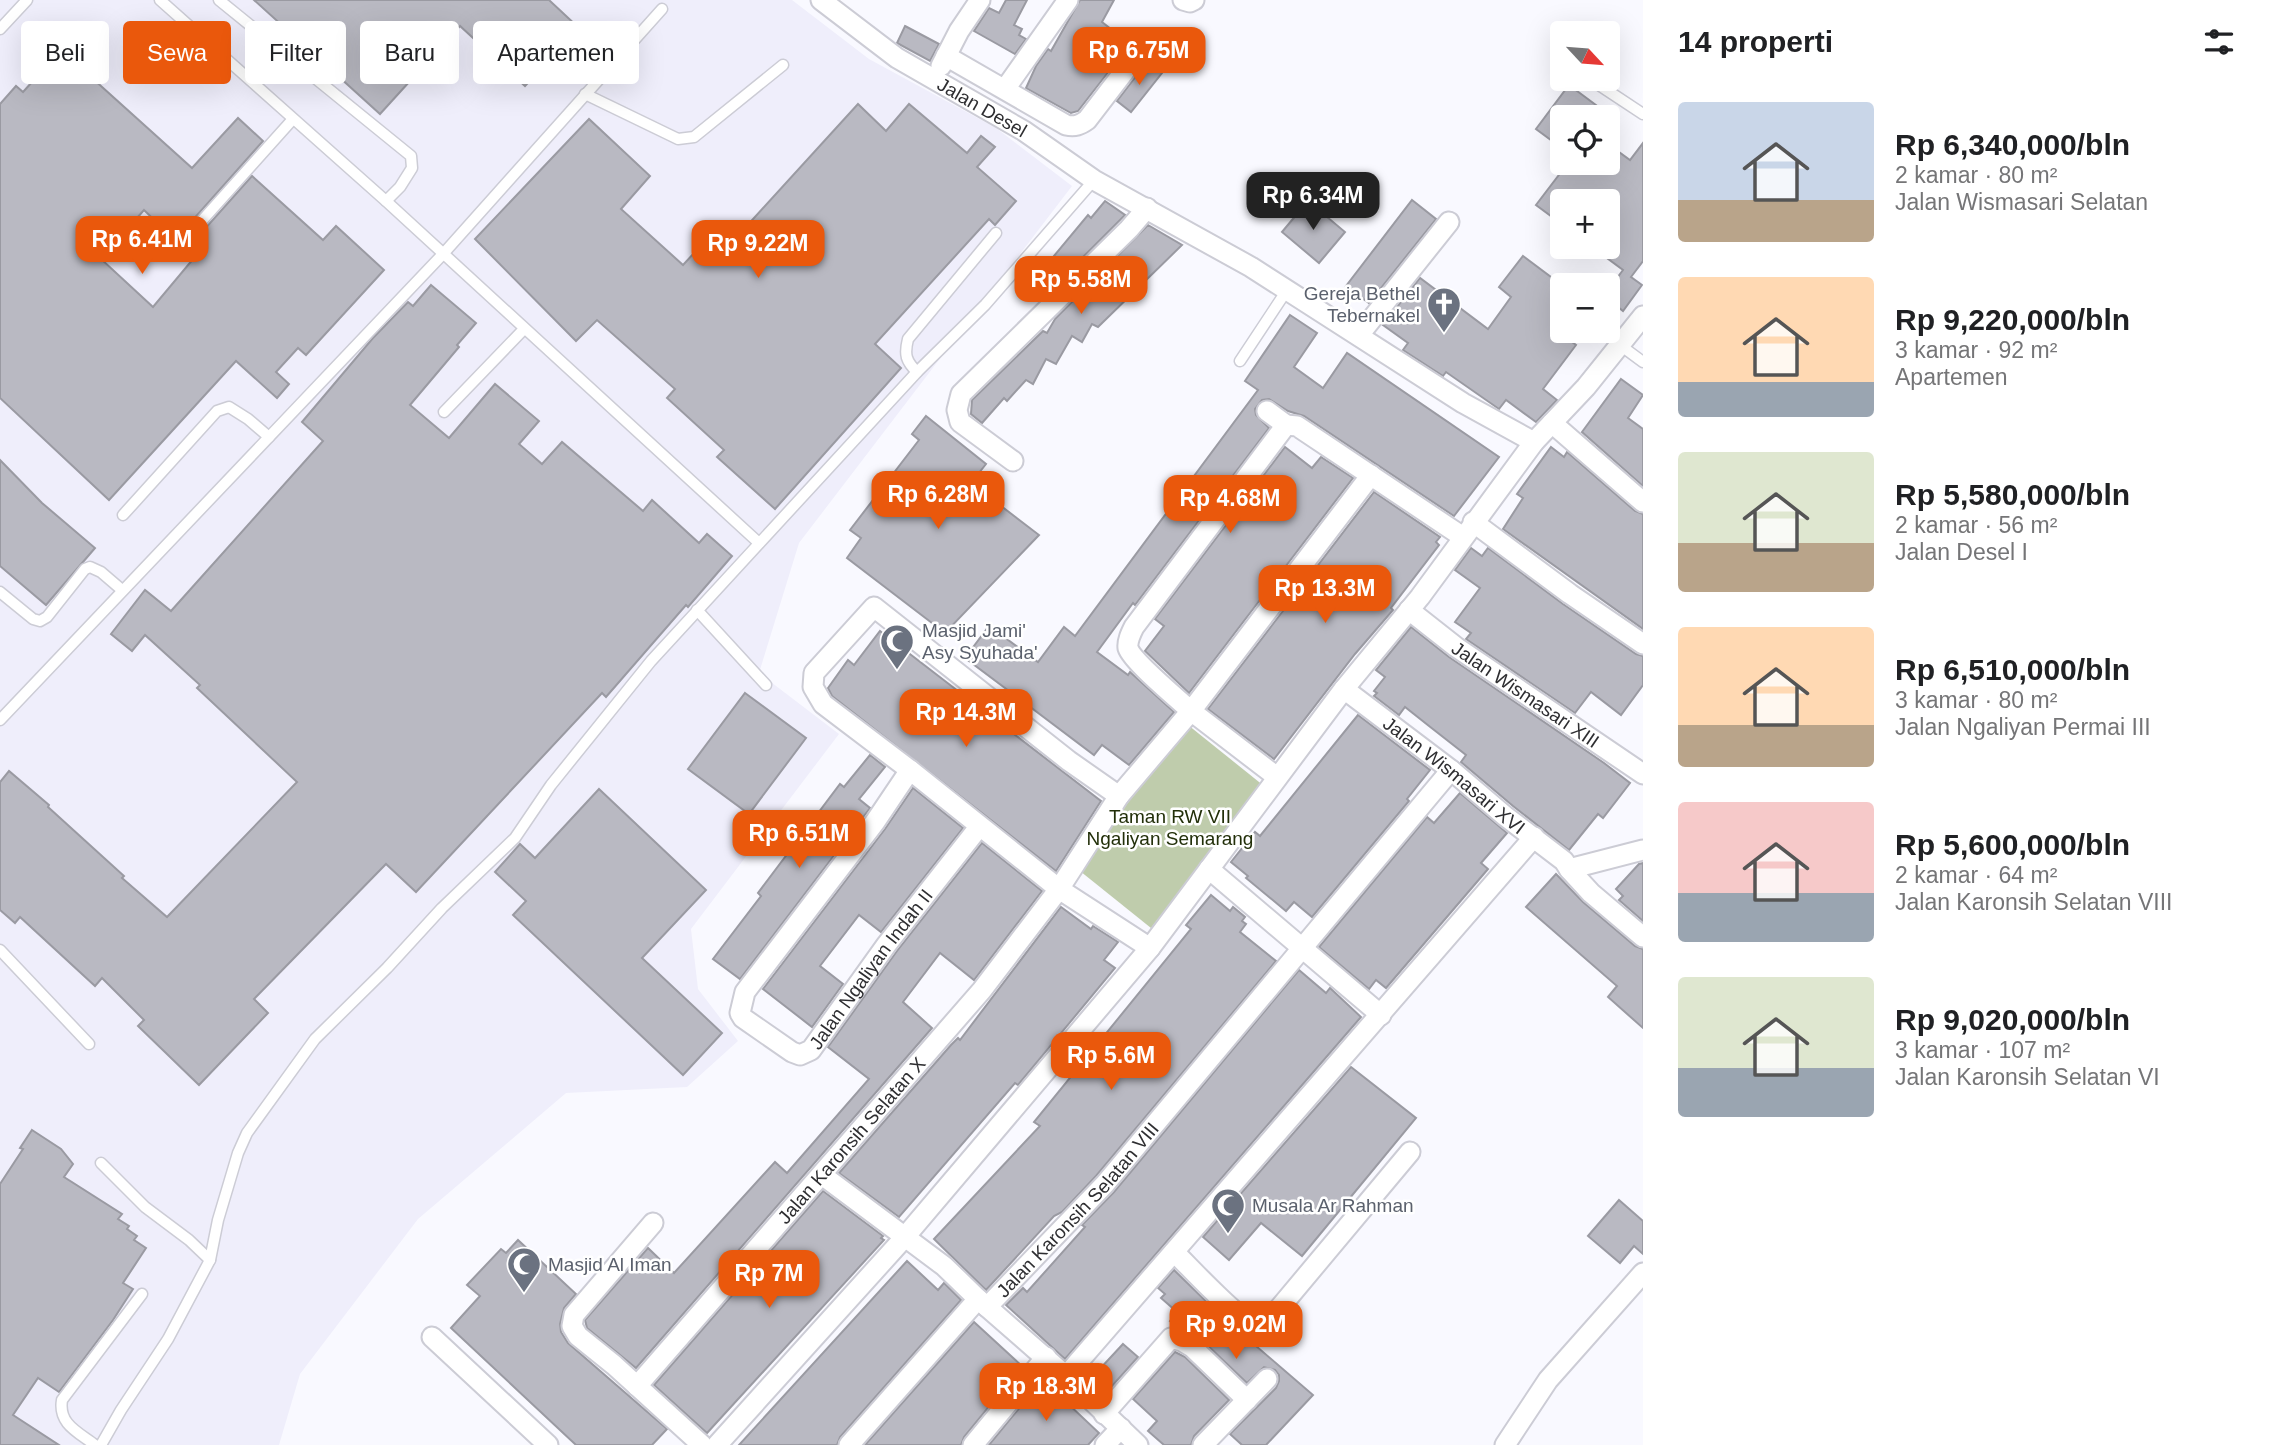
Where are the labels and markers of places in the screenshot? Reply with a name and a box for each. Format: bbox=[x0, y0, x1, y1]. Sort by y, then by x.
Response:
pin: Rp 6.75M bbox=[1067, 28, 1211, 87]
pin: Rp 6.34M bbox=[1241, 173, 1385, 232]
pin: Rp 6.41M bbox=[70, 216, 214, 276]
pin: Rp 9.22M bbox=[686, 220, 830, 280]
pin: Rp 5.58M bbox=[1009, 256, 1153, 316]
place label: Gereja Bethel Tebernakel bbox=[1304, 283, 1420, 326]
church icon: Gereja Bethel Tebernakel bbox=[1425, 285, 1463, 334]
pin: Rp 6.28M bbox=[866, 472, 1010, 531]
pin: Rp 4.68M bbox=[1158, 476, 1302, 535]
pin: Rp 13.3M bbox=[1253, 566, 1397, 625]
place label: Masjid Jami' Asy Syuhada' bbox=[922, 620, 1038, 663]
mosque icon: Masjid Jami' Asy Syuhada' bbox=[878, 622, 916, 671]
pin: Rp 14.3M bbox=[894, 690, 1038, 749]
pin: Rp 6.51M bbox=[727, 810, 871, 870]
pin: Rp 5.6M bbox=[1046, 1032, 1176, 1092]
mosque icon: Musala Ar Rahman bbox=[1209, 1186, 1247, 1235]
place label: Musala Ar Rahman bbox=[1252, 1195, 1414, 1216]
mosque icon: Masjid Al Iman bbox=[505, 1245, 543, 1294]
pin: Rp 7M bbox=[720, 1250, 818, 1310]
place label: Masjid Al Iman bbox=[548, 1254, 672, 1275]
pin: Rp 9.02M bbox=[1164, 1302, 1308, 1361]
pin: Rp 18.3M bbox=[974, 1364, 1118, 1423]

